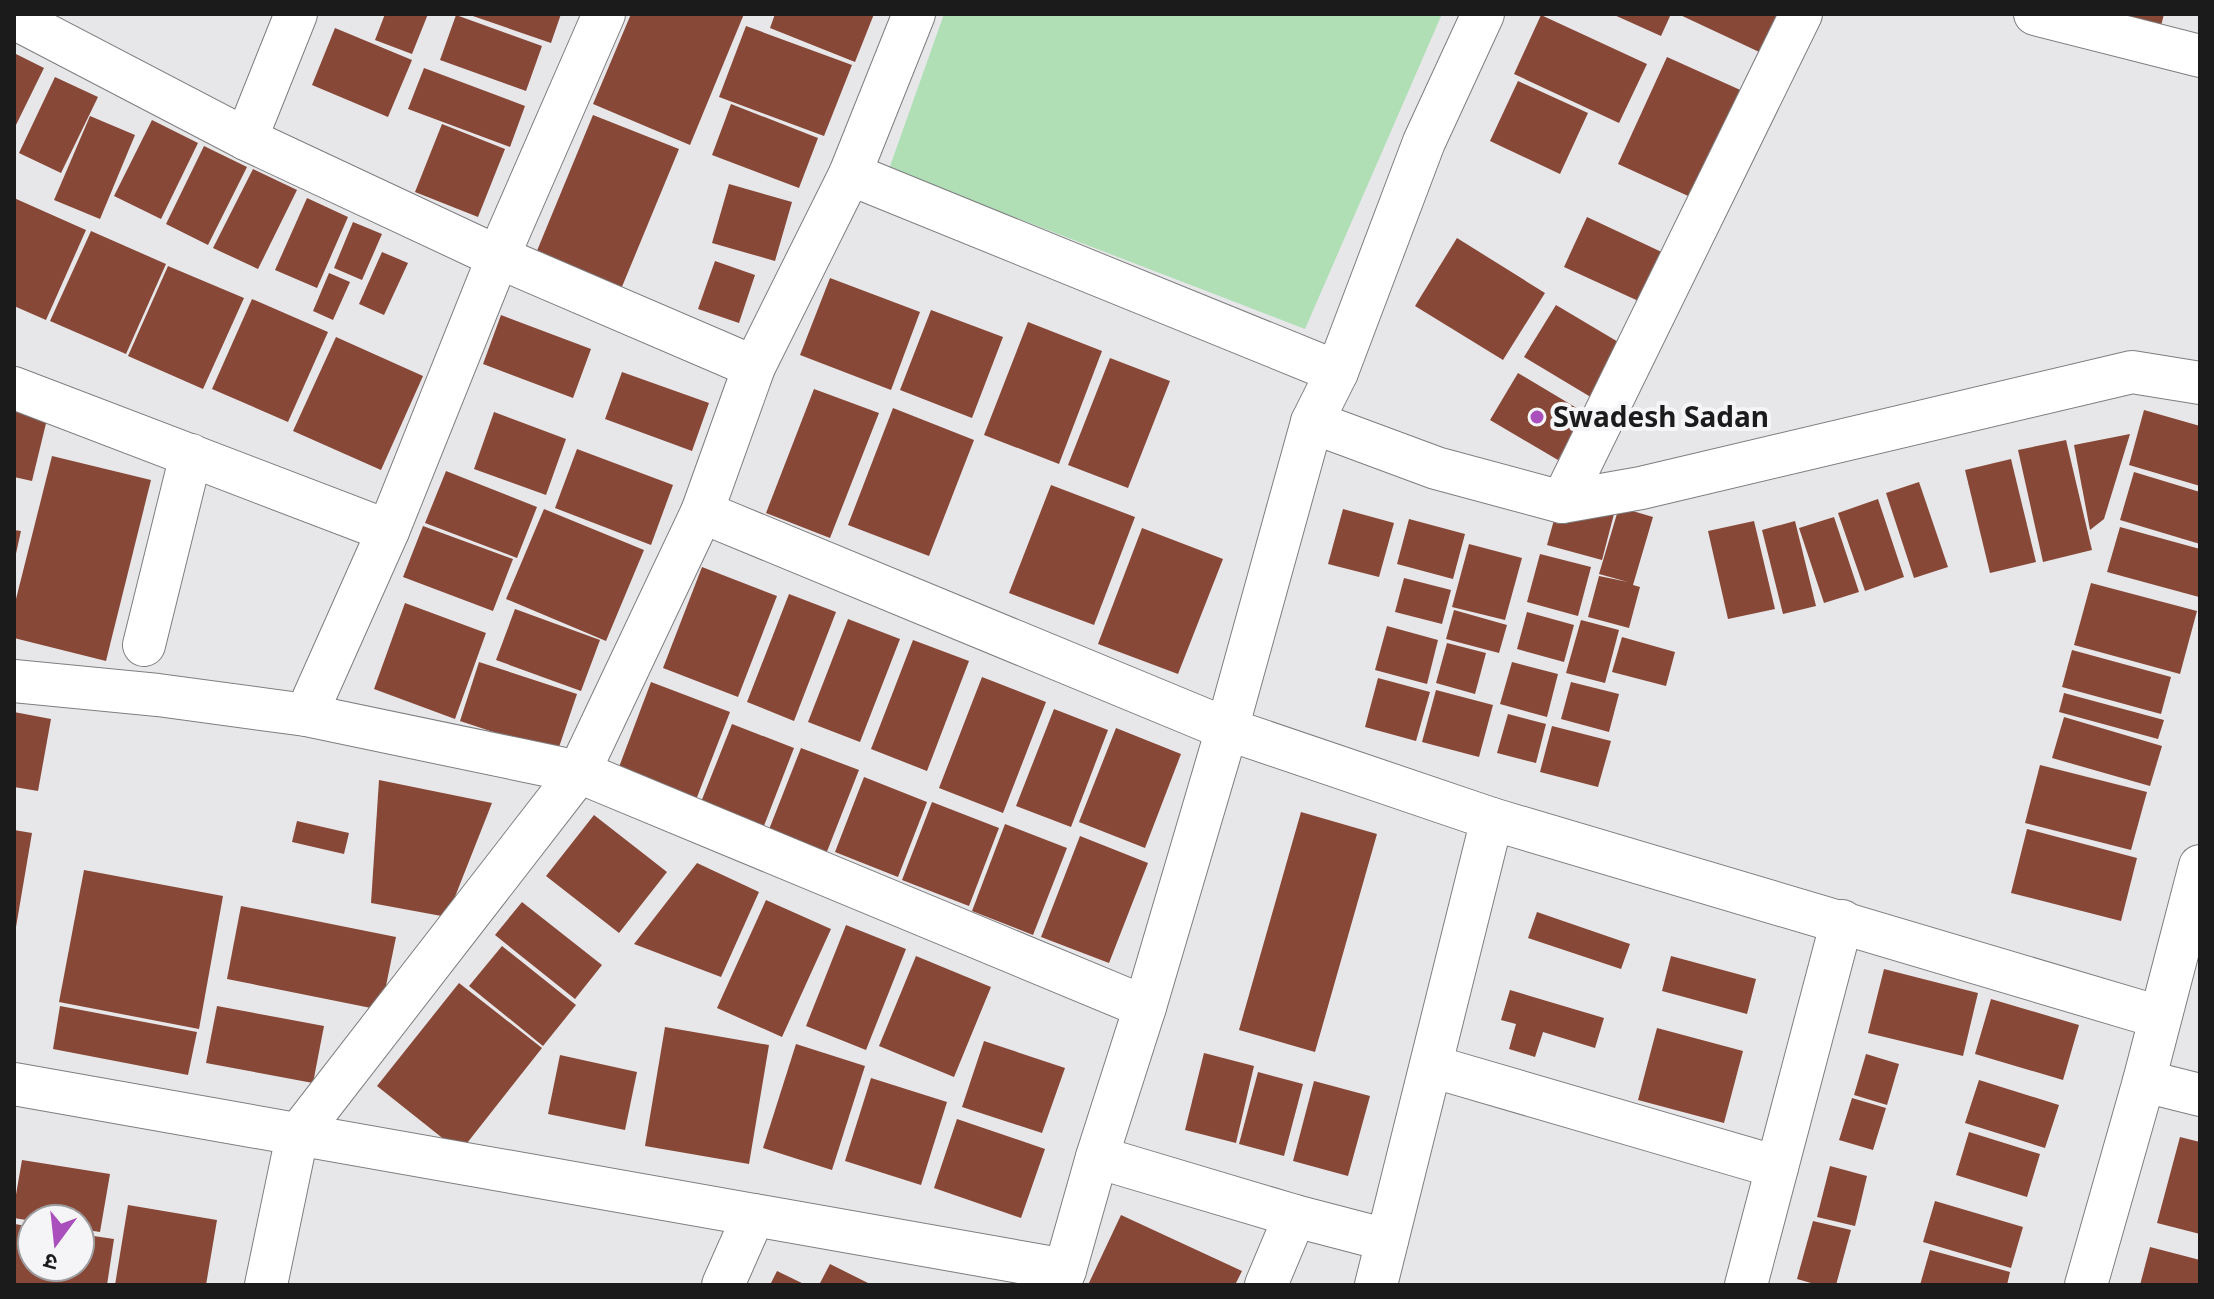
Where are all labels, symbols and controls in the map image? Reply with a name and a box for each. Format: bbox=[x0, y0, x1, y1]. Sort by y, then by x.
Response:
place label: Swadesh Sadan bbox=[1553, 402, 1769, 438]
marker: Swadesh Sadan bbox=[1528, 408, 1546, 426]
north arrow bbox=[16, 1203, 96, 1283]
text: उ bbox=[40, 1244, 61, 1276]

